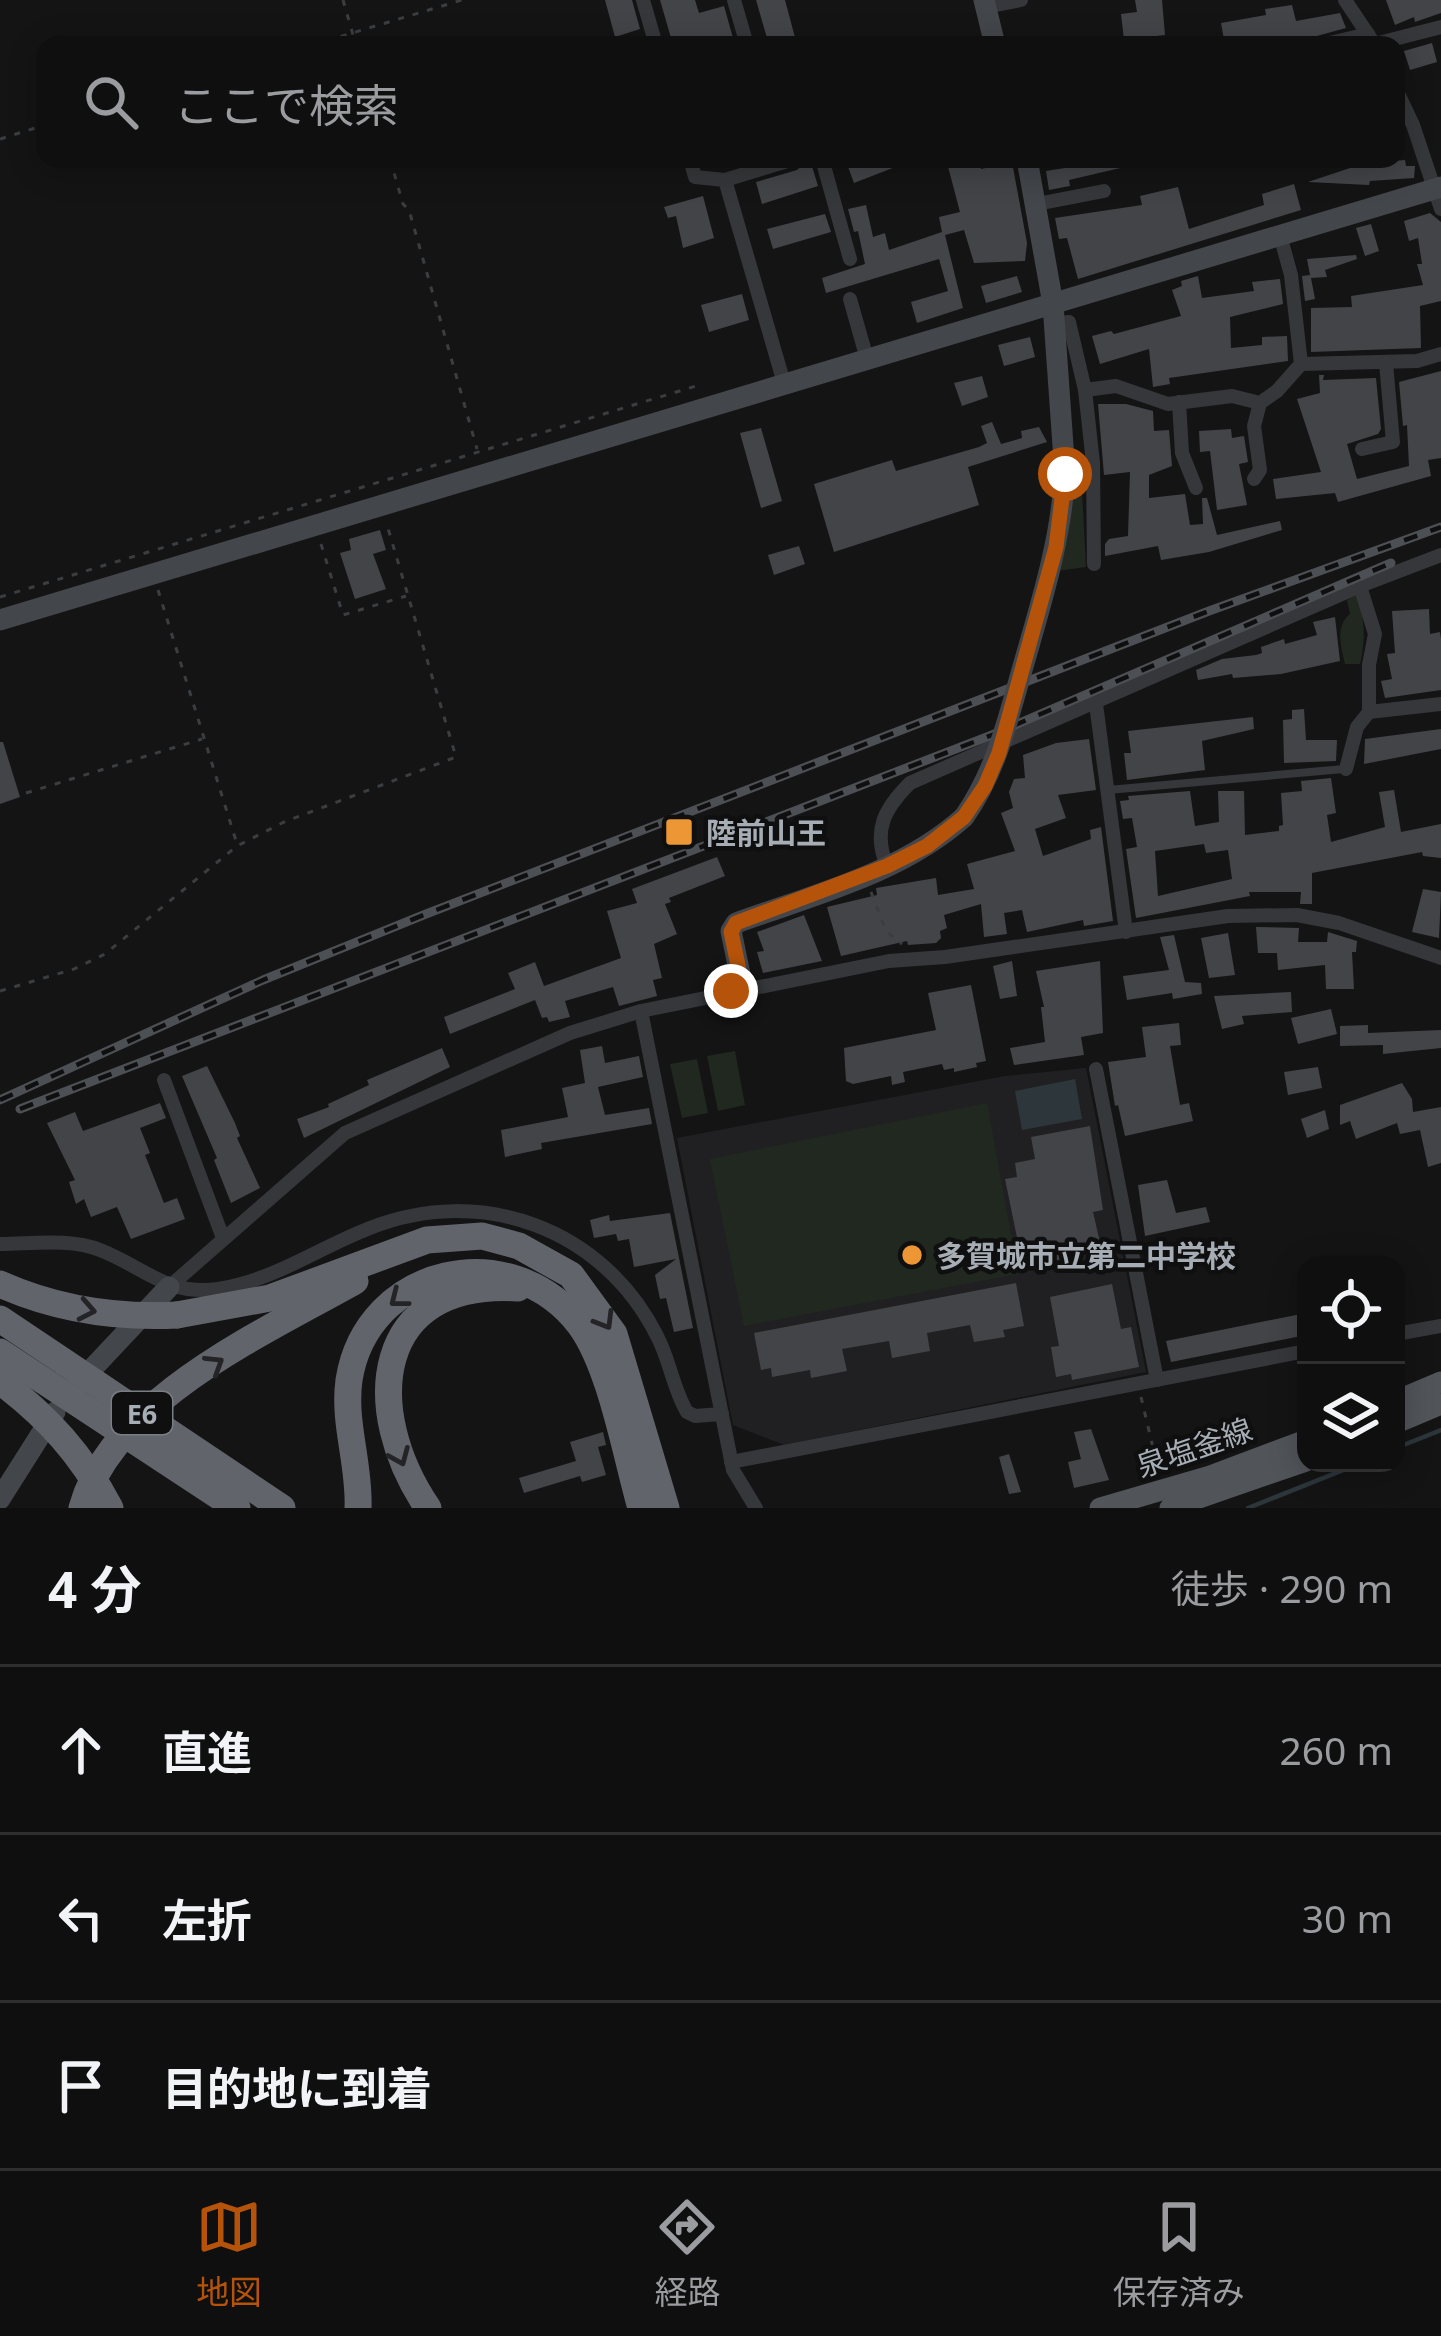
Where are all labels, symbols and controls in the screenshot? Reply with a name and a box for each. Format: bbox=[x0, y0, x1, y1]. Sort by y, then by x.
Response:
search box bbox=[36, 36, 1405, 168]
icon: search bbox=[78, 69, 144, 135]
text: ここで検索 bbox=[174, 74, 399, 135]
route start bbox=[1038, 447, 1092, 501]
place label: 陸前山王 bbox=[706, 812, 826, 853]
marker: 陸前山王 bbox=[663, 816, 695, 848]
route end bbox=[704, 964, 758, 1018]
place label: 多賀城市立第二中学校 bbox=[936, 1235, 1236, 1276]
marker: 多賀城市立第二中学校 bbox=[899, 1242, 925, 1268]
map controls bbox=[1297, 1256, 1405, 1472]
button: locate bbox=[1297, 1256, 1405, 1364]
one-way arrow bbox=[390, 1285, 412, 1306]
one-way arrow bbox=[76, 1296, 96, 1322]
one-way arrow bbox=[591, 1308, 614, 1330]
one-way arrow bbox=[201, 1356, 223, 1378]
button: layers bbox=[1297, 1364, 1405, 1472]
road number: E6 bbox=[112, 1392, 172, 1434]
street label: 泉塩釜線 bbox=[1131, 1408, 1257, 1486]
one-way arrow bbox=[386, 1445, 410, 1466]
text: 4 分 bbox=[48, 1553, 141, 1623]
text: 徒歩 · 290 m bbox=[1171, 1561, 1393, 1614]
icon: ahead bbox=[48, 1717, 114, 1783]
text: 直進 bbox=[162, 1721, 252, 1782]
text: 260 m bbox=[1279, 1723, 1393, 1776]
icon: left bbox=[48, 1885, 114, 1951]
text: 左折 bbox=[162, 1889, 252, 1950]
text: 30 m bbox=[1302, 1891, 1393, 1944]
icon: arrive bbox=[48, 2053, 114, 2119]
text: 目的地に到着 bbox=[162, 2057, 432, 2118]
tab: 地図 bbox=[196, 2194, 262, 2314]
tab: 経路 bbox=[654, 2194, 720, 2314]
tab: 保存済み bbox=[1113, 2194, 1245, 2314]

